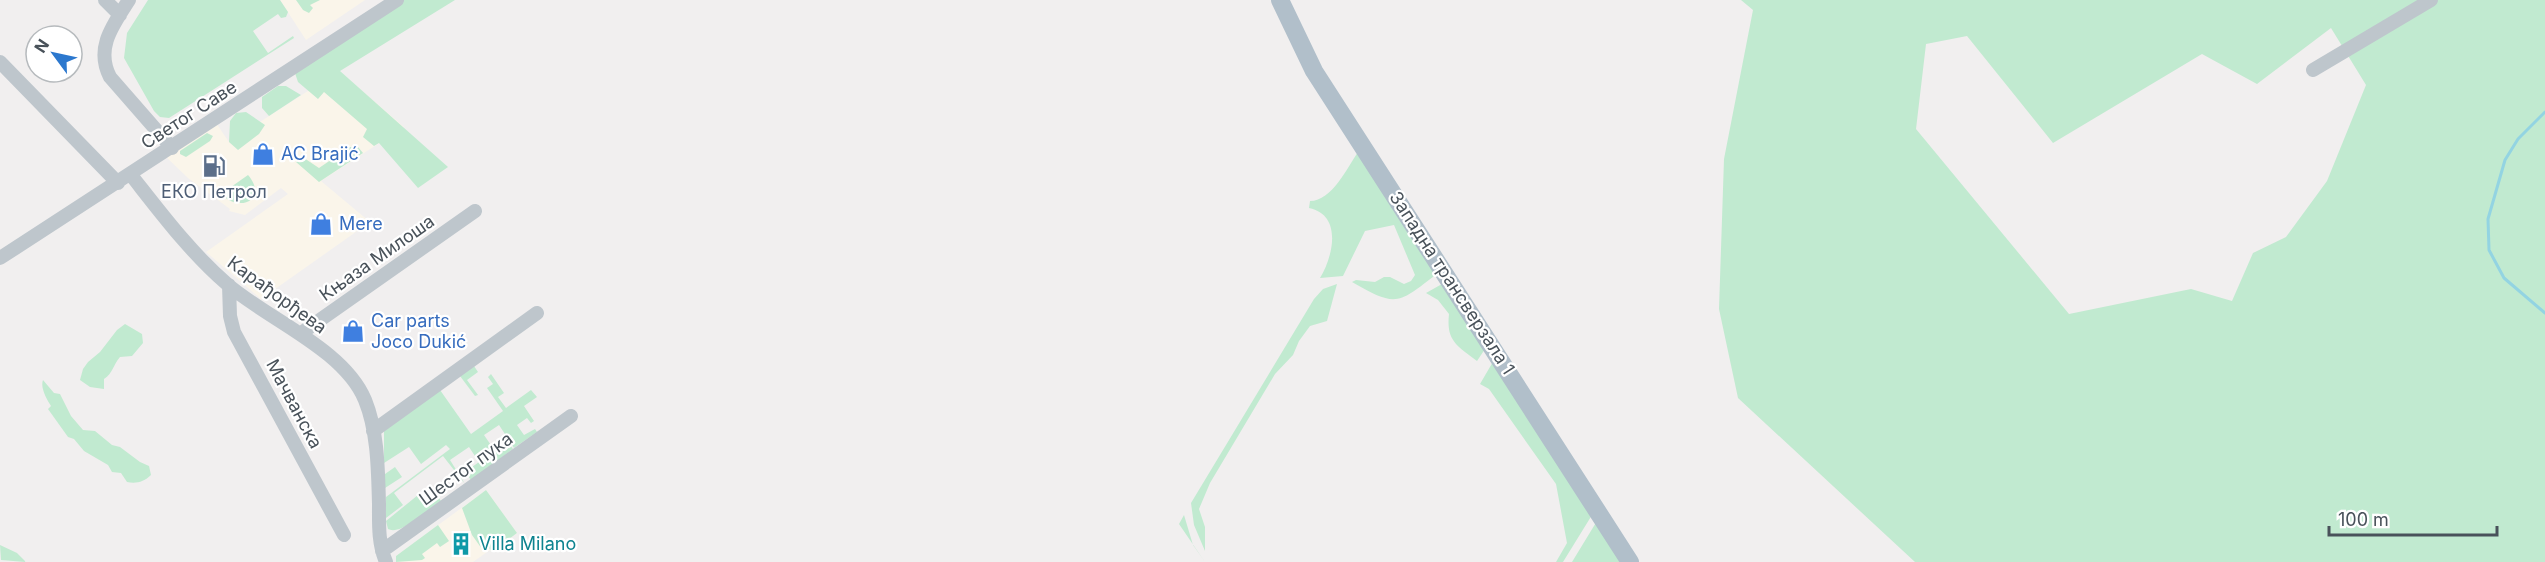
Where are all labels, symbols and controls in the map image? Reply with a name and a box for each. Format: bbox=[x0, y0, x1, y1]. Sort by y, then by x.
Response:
north arrow bbox=[24, 24, 84, 84]
text: N bbox=[30, 35, 53, 56]
street label: Светог Саве bbox=[137, 76, 240, 153]
shop icon: AC Brajić bbox=[250, 141, 276, 167]
place label: AC Brajić bbox=[281, 143, 359, 164]
fuel station icon: ЕКО Петрол bbox=[201, 153, 227, 179]
place label: ЕКО Петрол bbox=[161, 181, 267, 202]
street label: Западна трансверзала 1 bbox=[1385, 187, 1519, 378]
street label: Књаза Милоша bbox=[315, 210, 438, 305]
shop icon: Mere bbox=[308, 211, 334, 237]
place label: Mere bbox=[339, 213, 383, 234]
street label: Карађорђева bbox=[224, 252, 331, 338]
place label: Car parts Joco Dukić bbox=[371, 310, 466, 352]
shop icon: Car parts Joco Dukić bbox=[340, 318, 366, 344]
street label: Мачванска bbox=[262, 356, 327, 452]
street label: Шестог пука bbox=[415, 428, 516, 509]
scale bar bbox=[2329, 499, 2497, 537]
text: 100 m bbox=[2338, 509, 2389, 530]
building icon: Villa Milano bbox=[448, 531, 474, 557]
place label: Villa Milano bbox=[479, 533, 576, 554]

